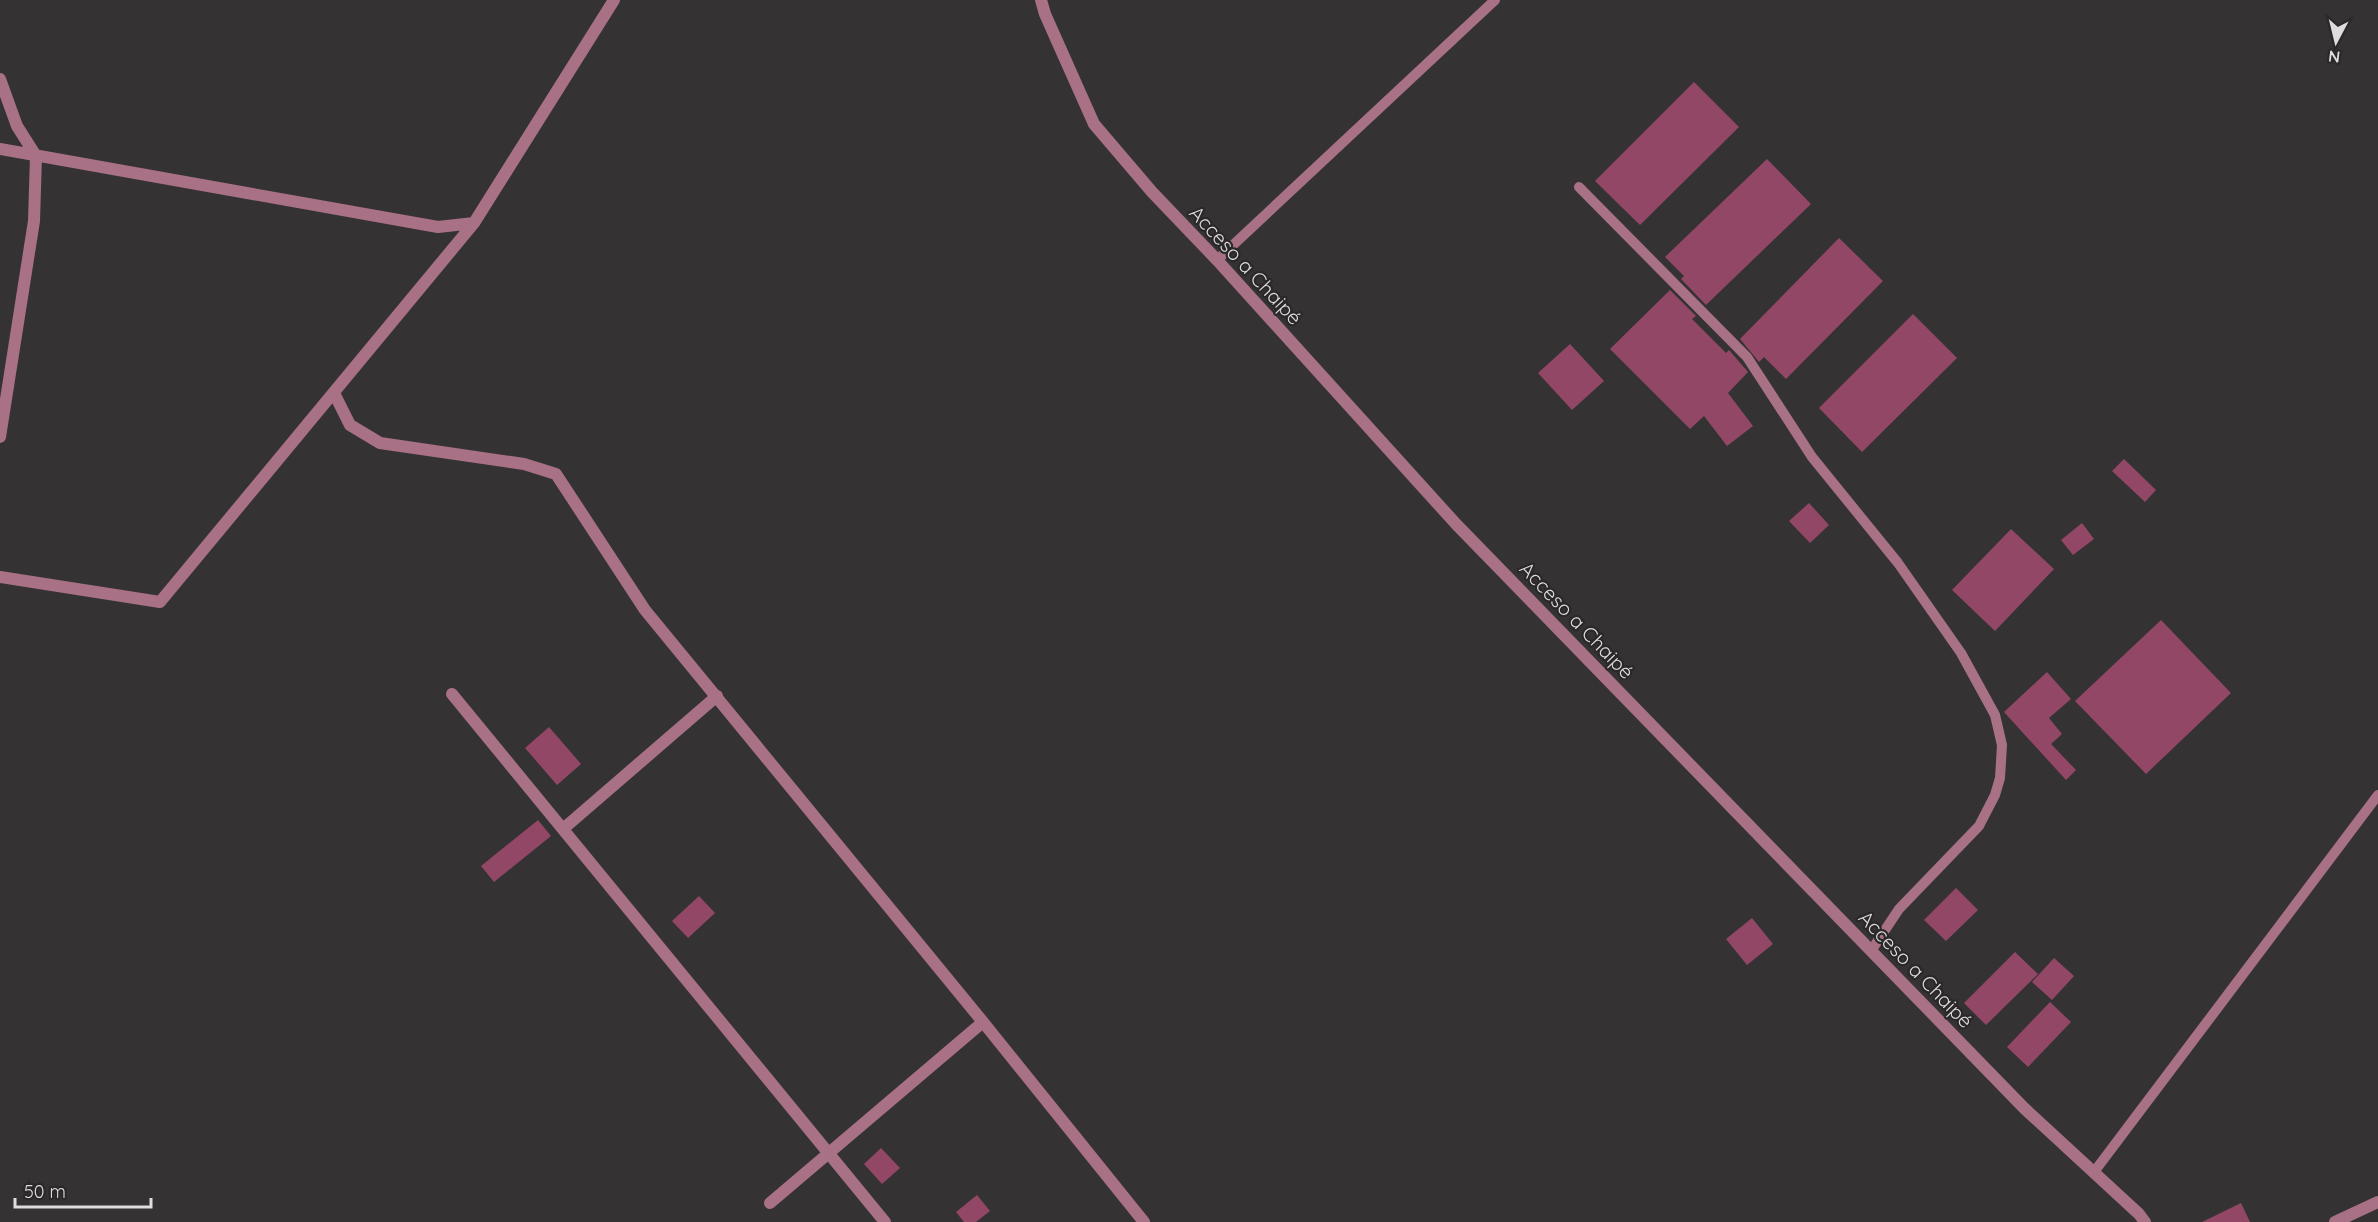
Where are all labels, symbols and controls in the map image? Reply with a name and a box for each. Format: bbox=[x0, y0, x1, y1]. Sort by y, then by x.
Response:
north arrow bbox=[2306, 12, 2366, 72]
text: N bbox=[2327, 46, 2341, 68]
street label: Acceso a Chaipé bbox=[1184, 200, 1308, 330]
street label: Acceso a Chaipé bbox=[1515, 556, 1639, 684]
street label: Acceso a Chaipé bbox=[1854, 905, 1978, 1033]
scale bar bbox=[15, 1171, 152, 1209]
text: 50 m bbox=[24, 1180, 66, 1203]

